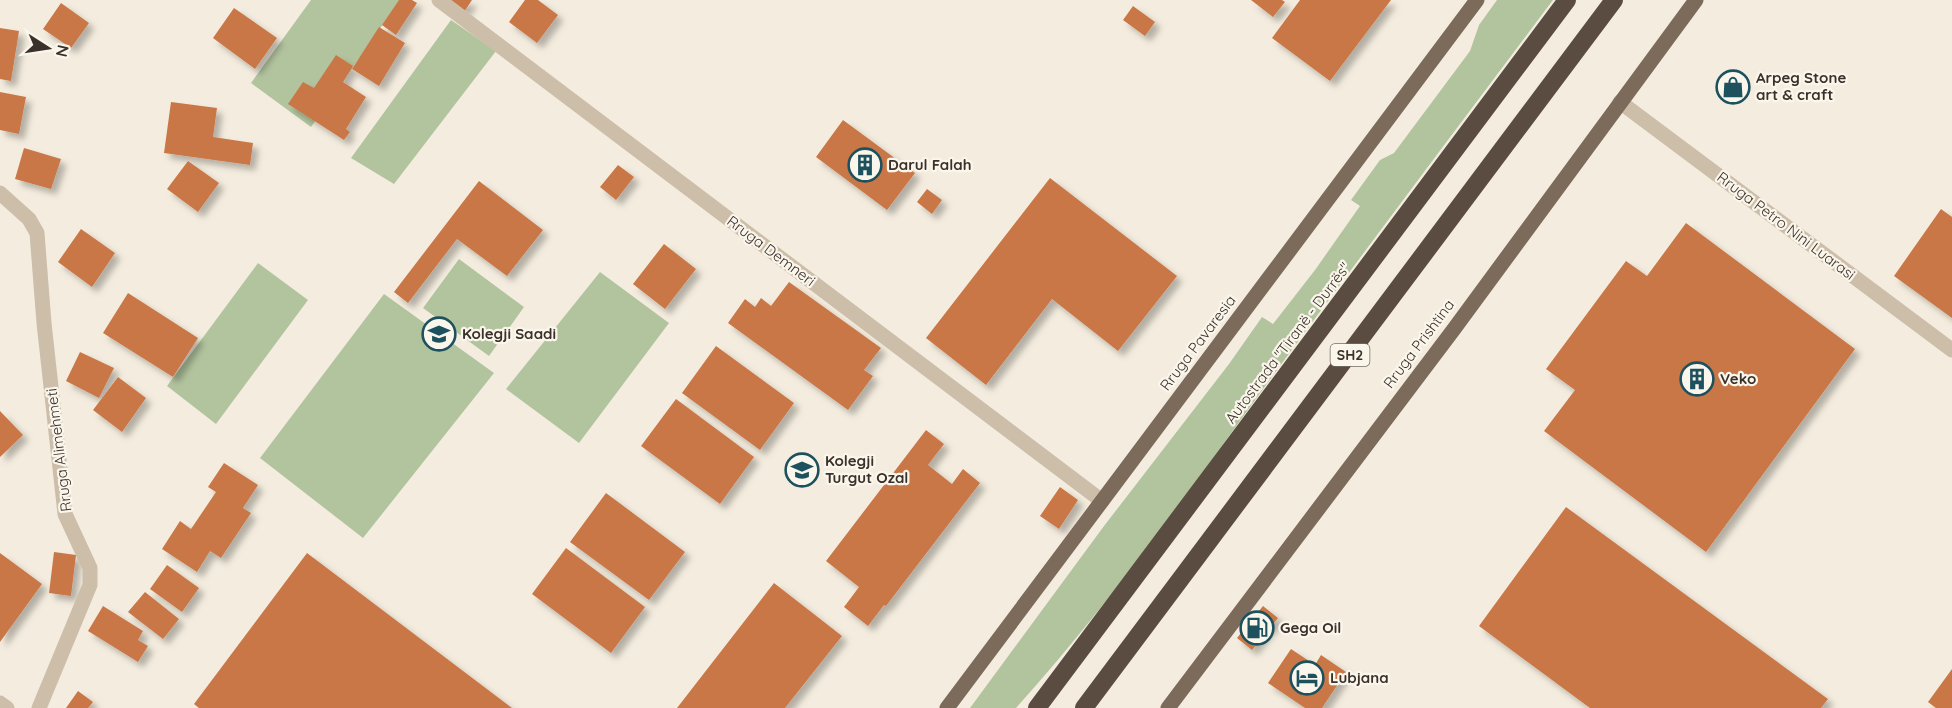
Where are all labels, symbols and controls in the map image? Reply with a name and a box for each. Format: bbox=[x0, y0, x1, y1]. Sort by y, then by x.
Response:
north arrow bbox=[18, 18, 78, 78]
text: N bbox=[52, 43, 74, 59]
place label: Arpeg Stone art & craft bbox=[1756, 68, 1846, 104]
shop icon: Arpeg Stone art & craft bbox=[1715, 69, 1751, 105]
building icon: Darul Falah bbox=[847, 147, 883, 183]
place label: Darul Falah bbox=[888, 155, 972, 174]
street label: Rruga Petro Nini Luarasi bbox=[1713, 167, 1859, 284]
street label: Rruga Demneri bbox=[723, 211, 819, 290]
street label: Autostrada "Tiranë - Durrës" bbox=[1221, 258, 1355, 427]
street label: Rruga Pavaresia bbox=[1155, 291, 1240, 394]
street label: Rruga Prishtina bbox=[1379, 296, 1458, 392]
school or university icon: Kolegji Saadi bbox=[421, 316, 457, 352]
place label: Kolegji Saadi bbox=[462, 324, 556, 343]
road number: SH2 bbox=[1330, 344, 1370, 366]
building icon: Veko bbox=[1679, 361, 1715, 397]
place label: Veko bbox=[1720, 369, 1756, 388]
street label: Rruga Alimehmeti bbox=[42, 387, 75, 513]
place label: Kolegji Turgut Ozal bbox=[825, 451, 908, 487]
school or university icon: Kolegji Turgut Ozal bbox=[784, 452, 820, 488]
fuel station icon: Gega Oil bbox=[1239, 610, 1275, 646]
place label: Gega Oil bbox=[1280, 618, 1341, 637]
hotel icon: Lubjana bbox=[1289, 660, 1325, 696]
place label: Lubjana bbox=[1330, 668, 1389, 687]

